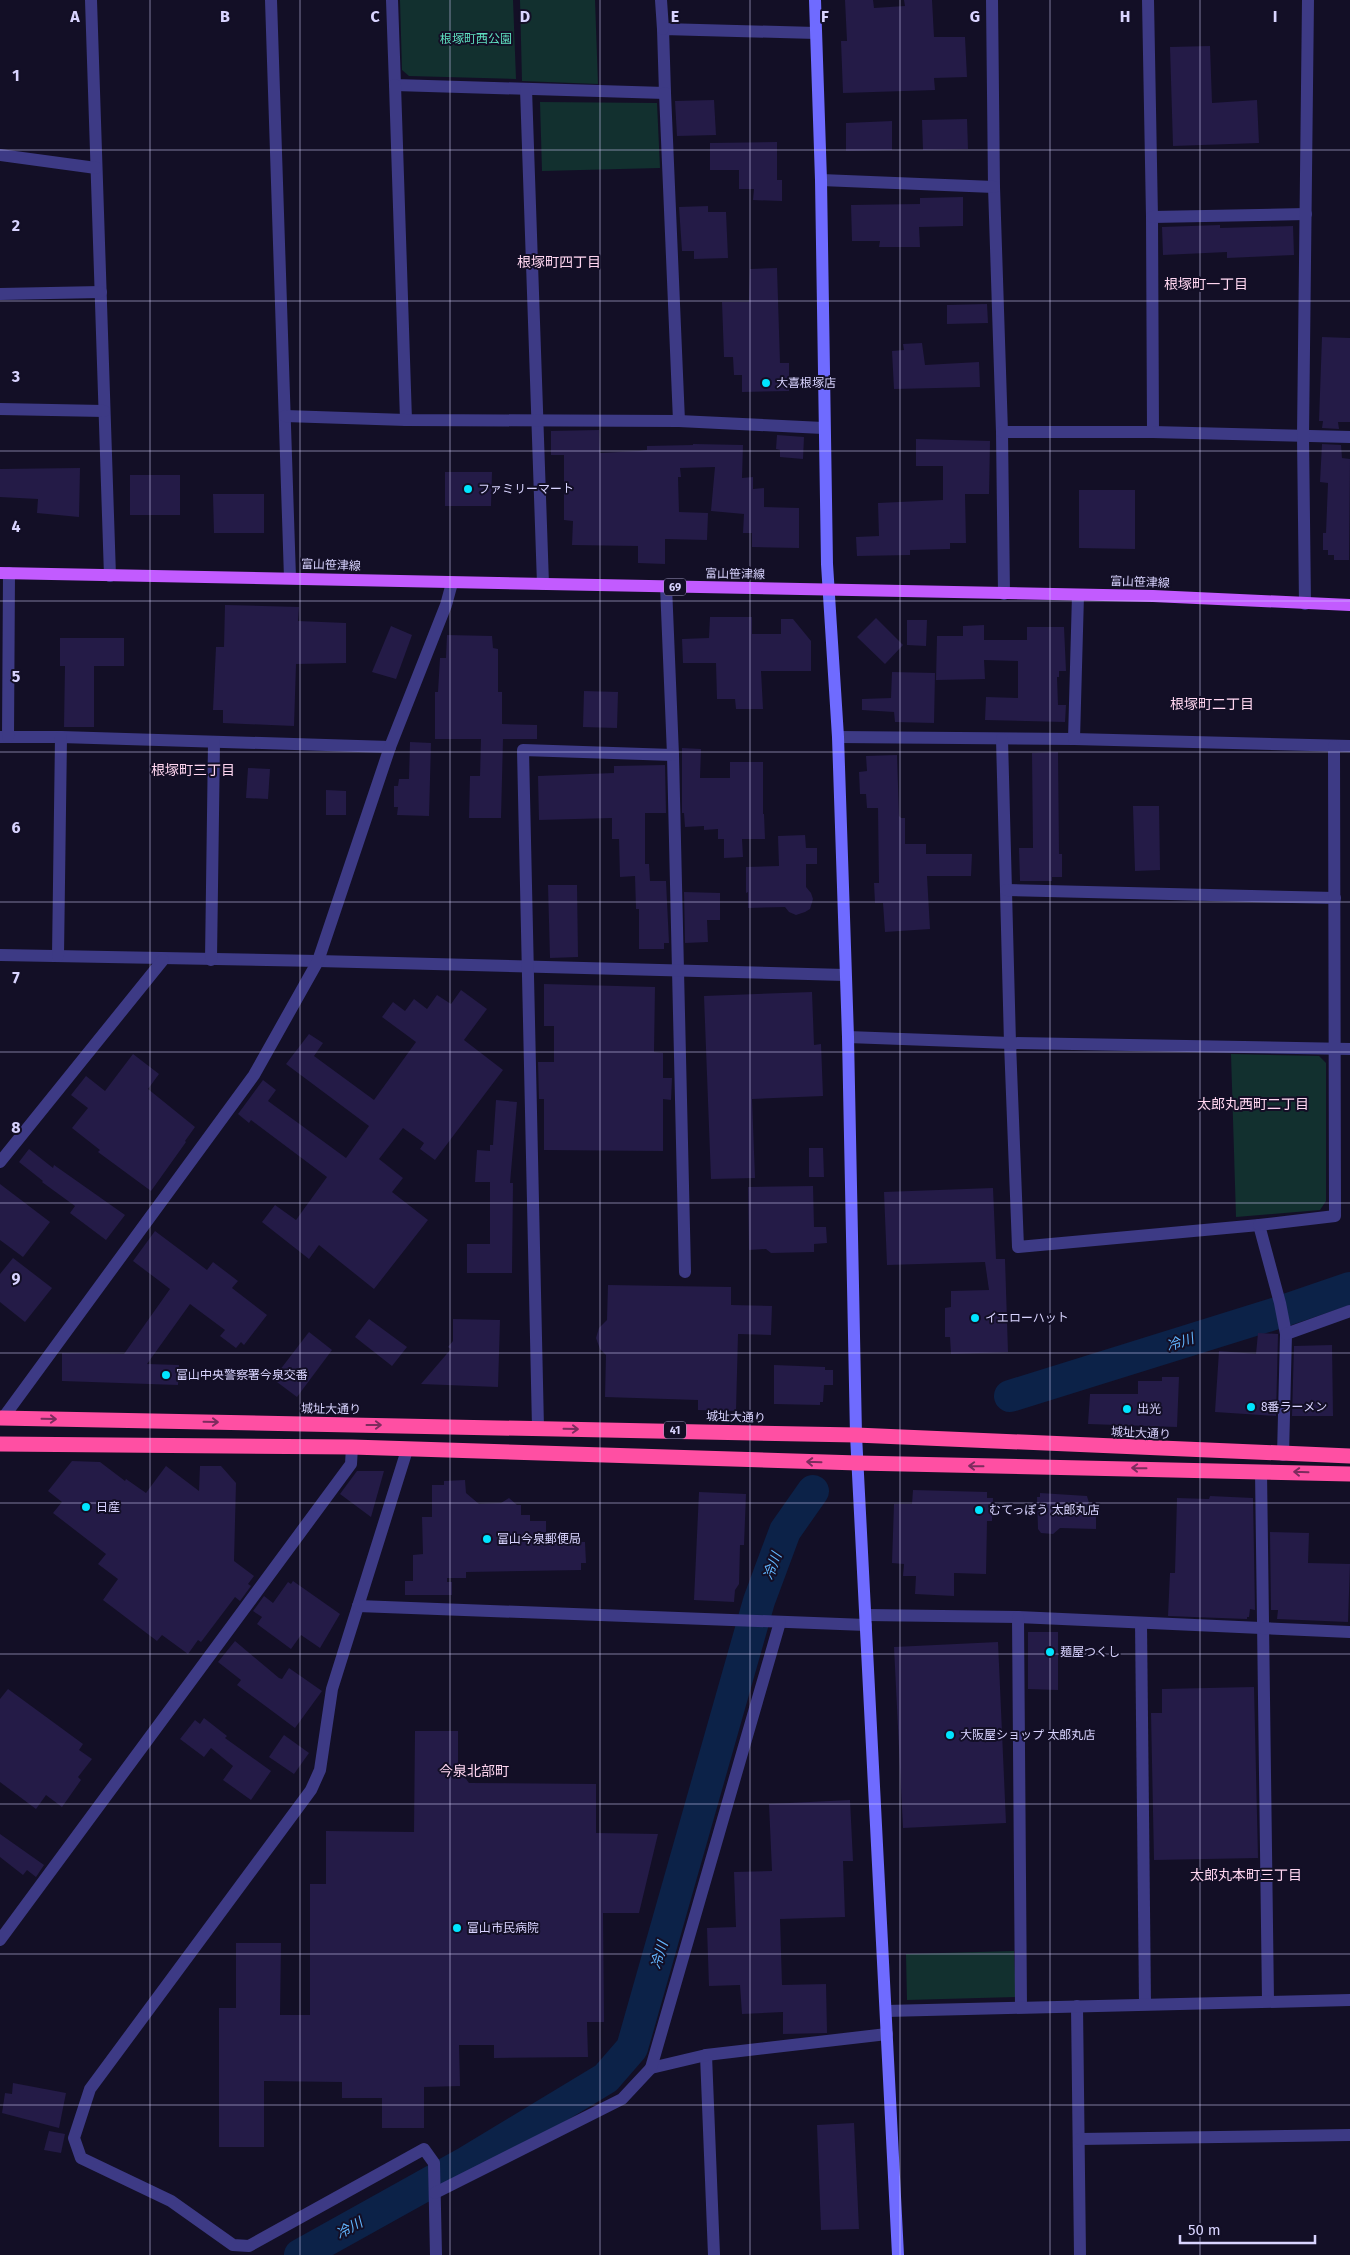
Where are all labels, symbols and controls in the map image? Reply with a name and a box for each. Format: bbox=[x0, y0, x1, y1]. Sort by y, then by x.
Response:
text: A bbox=[69, 7, 80, 26]
text: B bbox=[220, 7, 230, 26]
text: C bbox=[370, 7, 380, 26]
text: D bbox=[520, 7, 530, 26]
text: E bbox=[671, 7, 679, 26]
text: F bbox=[821, 7, 829, 26]
text: G bbox=[970, 7, 980, 26]
text: H bbox=[1120, 7, 1130, 26]
text: I bbox=[1273, 7, 1277, 26]
park label: 根塚町西公園 bbox=[440, 32, 512, 46]
text: 1 bbox=[12, 66, 20, 85]
text: 2 bbox=[12, 216, 20, 235]
district label: 根塚町四丁目 bbox=[517, 254, 601, 271]
district label: 根塚町一丁目 bbox=[1164, 276, 1248, 293]
text: 3 bbox=[11, 367, 20, 386]
place label: 大喜根塚店 bbox=[776, 376, 836, 390]
marker: 大喜根塚店 bbox=[760, 377, 772, 389]
place label: ファミリーマート bbox=[478, 482, 574, 496]
marker: ファミリーマート bbox=[462, 483, 474, 495]
text: 4 bbox=[11, 517, 21, 536]
street label: 富山笹津線 bbox=[301, 557, 361, 573]
street label: 富山笹津線 bbox=[705, 566, 765, 582]
street label: 富山笹津線 bbox=[1110, 574, 1170, 590]
road number: 69 bbox=[664, 578, 686, 596]
text: 5 bbox=[12, 667, 21, 686]
district label: 根塚町二丁目 bbox=[1170, 696, 1254, 713]
district label: 根塚町三丁目 bbox=[151, 762, 235, 779]
text: 6 bbox=[11, 818, 21, 837]
text: 7 bbox=[12, 968, 20, 987]
district label: 太郎丸西町二丁目 bbox=[1197, 1096, 1309, 1113]
text: 8 bbox=[11, 1118, 21, 1137]
text: 9 bbox=[12, 1269, 21, 1288]
place label: イエローハット bbox=[985, 1311, 1069, 1325]
marker: イエローハット bbox=[969, 1312, 981, 1324]
water label: 冷川 bbox=[1164, 1329, 1198, 1355]
place label: 富山中央警察署今泉交番 bbox=[176, 1368, 308, 1382]
marker: 富山中央警察署今泉交番 bbox=[160, 1369, 172, 1381]
place label: 8番ラーメン bbox=[1261, 1400, 1327, 1414]
street label: 城址大通り bbox=[301, 1401, 361, 1417]
marker: 8番ラーメン bbox=[1245, 1401, 1257, 1413]
place label: 出光 bbox=[1137, 1402, 1161, 1416]
marker: 出光 bbox=[1121, 1403, 1133, 1415]
street label: 城址大通り bbox=[706, 1409, 766, 1425]
one-way arrow bbox=[40, 1414, 56, 1423]
one-way arrow bbox=[202, 1417, 219, 1427]
one-way arrow bbox=[365, 1420, 381, 1430]
road number: 41 bbox=[664, 1422, 686, 1438]
one-way arrow bbox=[563, 1424, 579, 1433]
street label: 城址大通り bbox=[1111, 1424, 1171, 1442]
one-way arrow bbox=[806, 1457, 822, 1467]
one-way arrow bbox=[969, 1461, 985, 1470]
one-way arrow bbox=[1131, 1464, 1147, 1473]
one-way arrow bbox=[1294, 1467, 1310, 1477]
place label: 日産 bbox=[96, 1500, 120, 1514]
marker: 日産 bbox=[80, 1501, 92, 1513]
place label: むてっぽう 太郎丸店 bbox=[989, 1503, 1099, 1517]
marker: むてっぽう 太郎丸店 bbox=[973, 1504, 985, 1516]
place label: 富山今泉郵便局 bbox=[497, 1532, 581, 1546]
marker: 富山今泉郵便局 bbox=[481, 1533, 493, 1545]
water label: 冷川 bbox=[760, 1548, 786, 1582]
place label: 麺屋つくし bbox=[1060, 1645, 1120, 1659]
marker: 麺屋つくし bbox=[1044, 1646, 1056, 1658]
place label: 大阪屋ショップ 太郎丸店 bbox=[960, 1728, 1095, 1742]
marker: 大阪屋ショップ 太郎丸店 bbox=[944, 1729, 956, 1741]
district label: 今泉北部町 bbox=[439, 1763, 509, 1780]
district label: 太郎丸本町三丁目 bbox=[1190, 1867, 1302, 1884]
place label: 富山市民病院 bbox=[467, 1921, 539, 1935]
marker: 富山市民病院 bbox=[451, 1922, 463, 1934]
water label: 冷川 bbox=[647, 1937, 672, 1971]
scale bar bbox=[1180, 2212, 1315, 2244]
water label: 冷川 bbox=[333, 2213, 367, 2243]
text: 50 m bbox=[1188, 2221, 1221, 2239]

